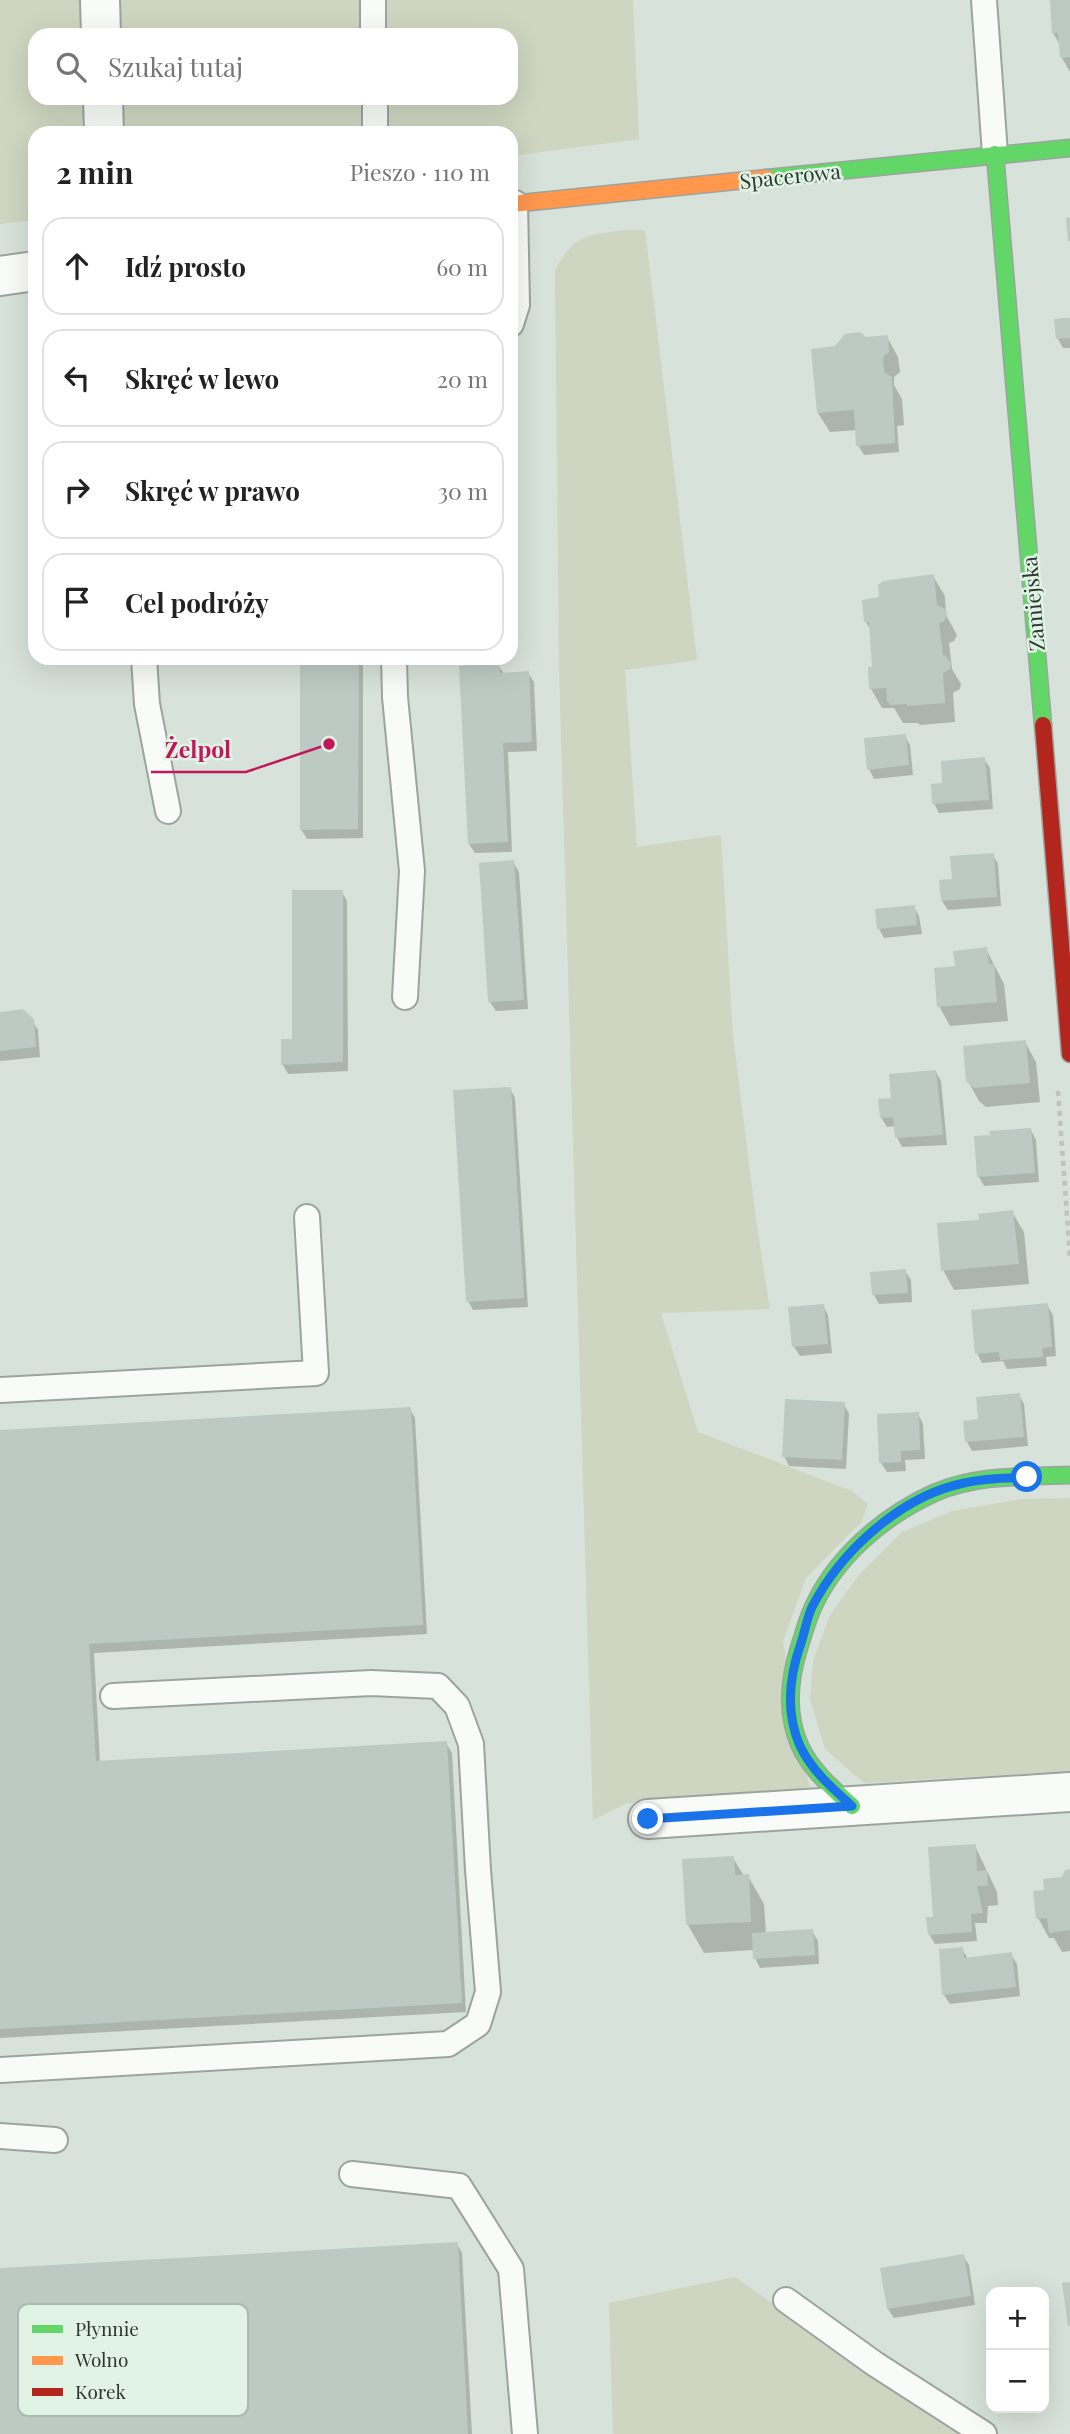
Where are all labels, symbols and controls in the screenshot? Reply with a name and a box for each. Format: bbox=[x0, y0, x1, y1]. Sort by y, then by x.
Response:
search box bbox=[28, 28, 518, 105]
icon: search bbox=[52, 48, 90, 86]
text: Szukaj tutaj bbox=[108, 49, 243, 84]
text: 2 min bbox=[56, 152, 133, 192]
text: Pieszo · 110 m bbox=[350, 156, 490, 187]
street label: Spacerowa bbox=[738, 156, 843, 194]
icon: ahead bbox=[58, 247, 96, 285]
text: Idź prosto bbox=[125, 249, 246, 284]
text: 60 m bbox=[436, 251, 488, 282]
icon: left bbox=[58, 359, 96, 397]
text: Skręć w lewo bbox=[125, 361, 279, 396]
text: 20 m bbox=[437, 363, 488, 394]
icon: right bbox=[58, 471, 96, 509]
text: Skręć w prawo bbox=[125, 473, 300, 508]
text: 30 m bbox=[438, 475, 488, 506]
street label: Zamiejska bbox=[1014, 555, 1050, 653]
icon: arrive bbox=[58, 583, 96, 621]
text: Cel podróży bbox=[125, 585, 269, 620]
callout: Żelpol bbox=[151, 728, 246, 772]
text: Żelpol bbox=[165, 733, 231, 764]
route start bbox=[1011, 1461, 1042, 1492]
route end bbox=[632, 1803, 663, 1834]
map controls bbox=[986, 2287, 1049, 2413]
button: + bbox=[986, 2287, 1049, 2350]
legend bbox=[18, 2304, 248, 2416]
text: Płynnie bbox=[75, 2315, 139, 2341]
text: Wolno bbox=[74, 2346, 128, 2372]
button: − bbox=[986, 2350, 1049, 2413]
text: Korek bbox=[75, 2378, 127, 2404]

